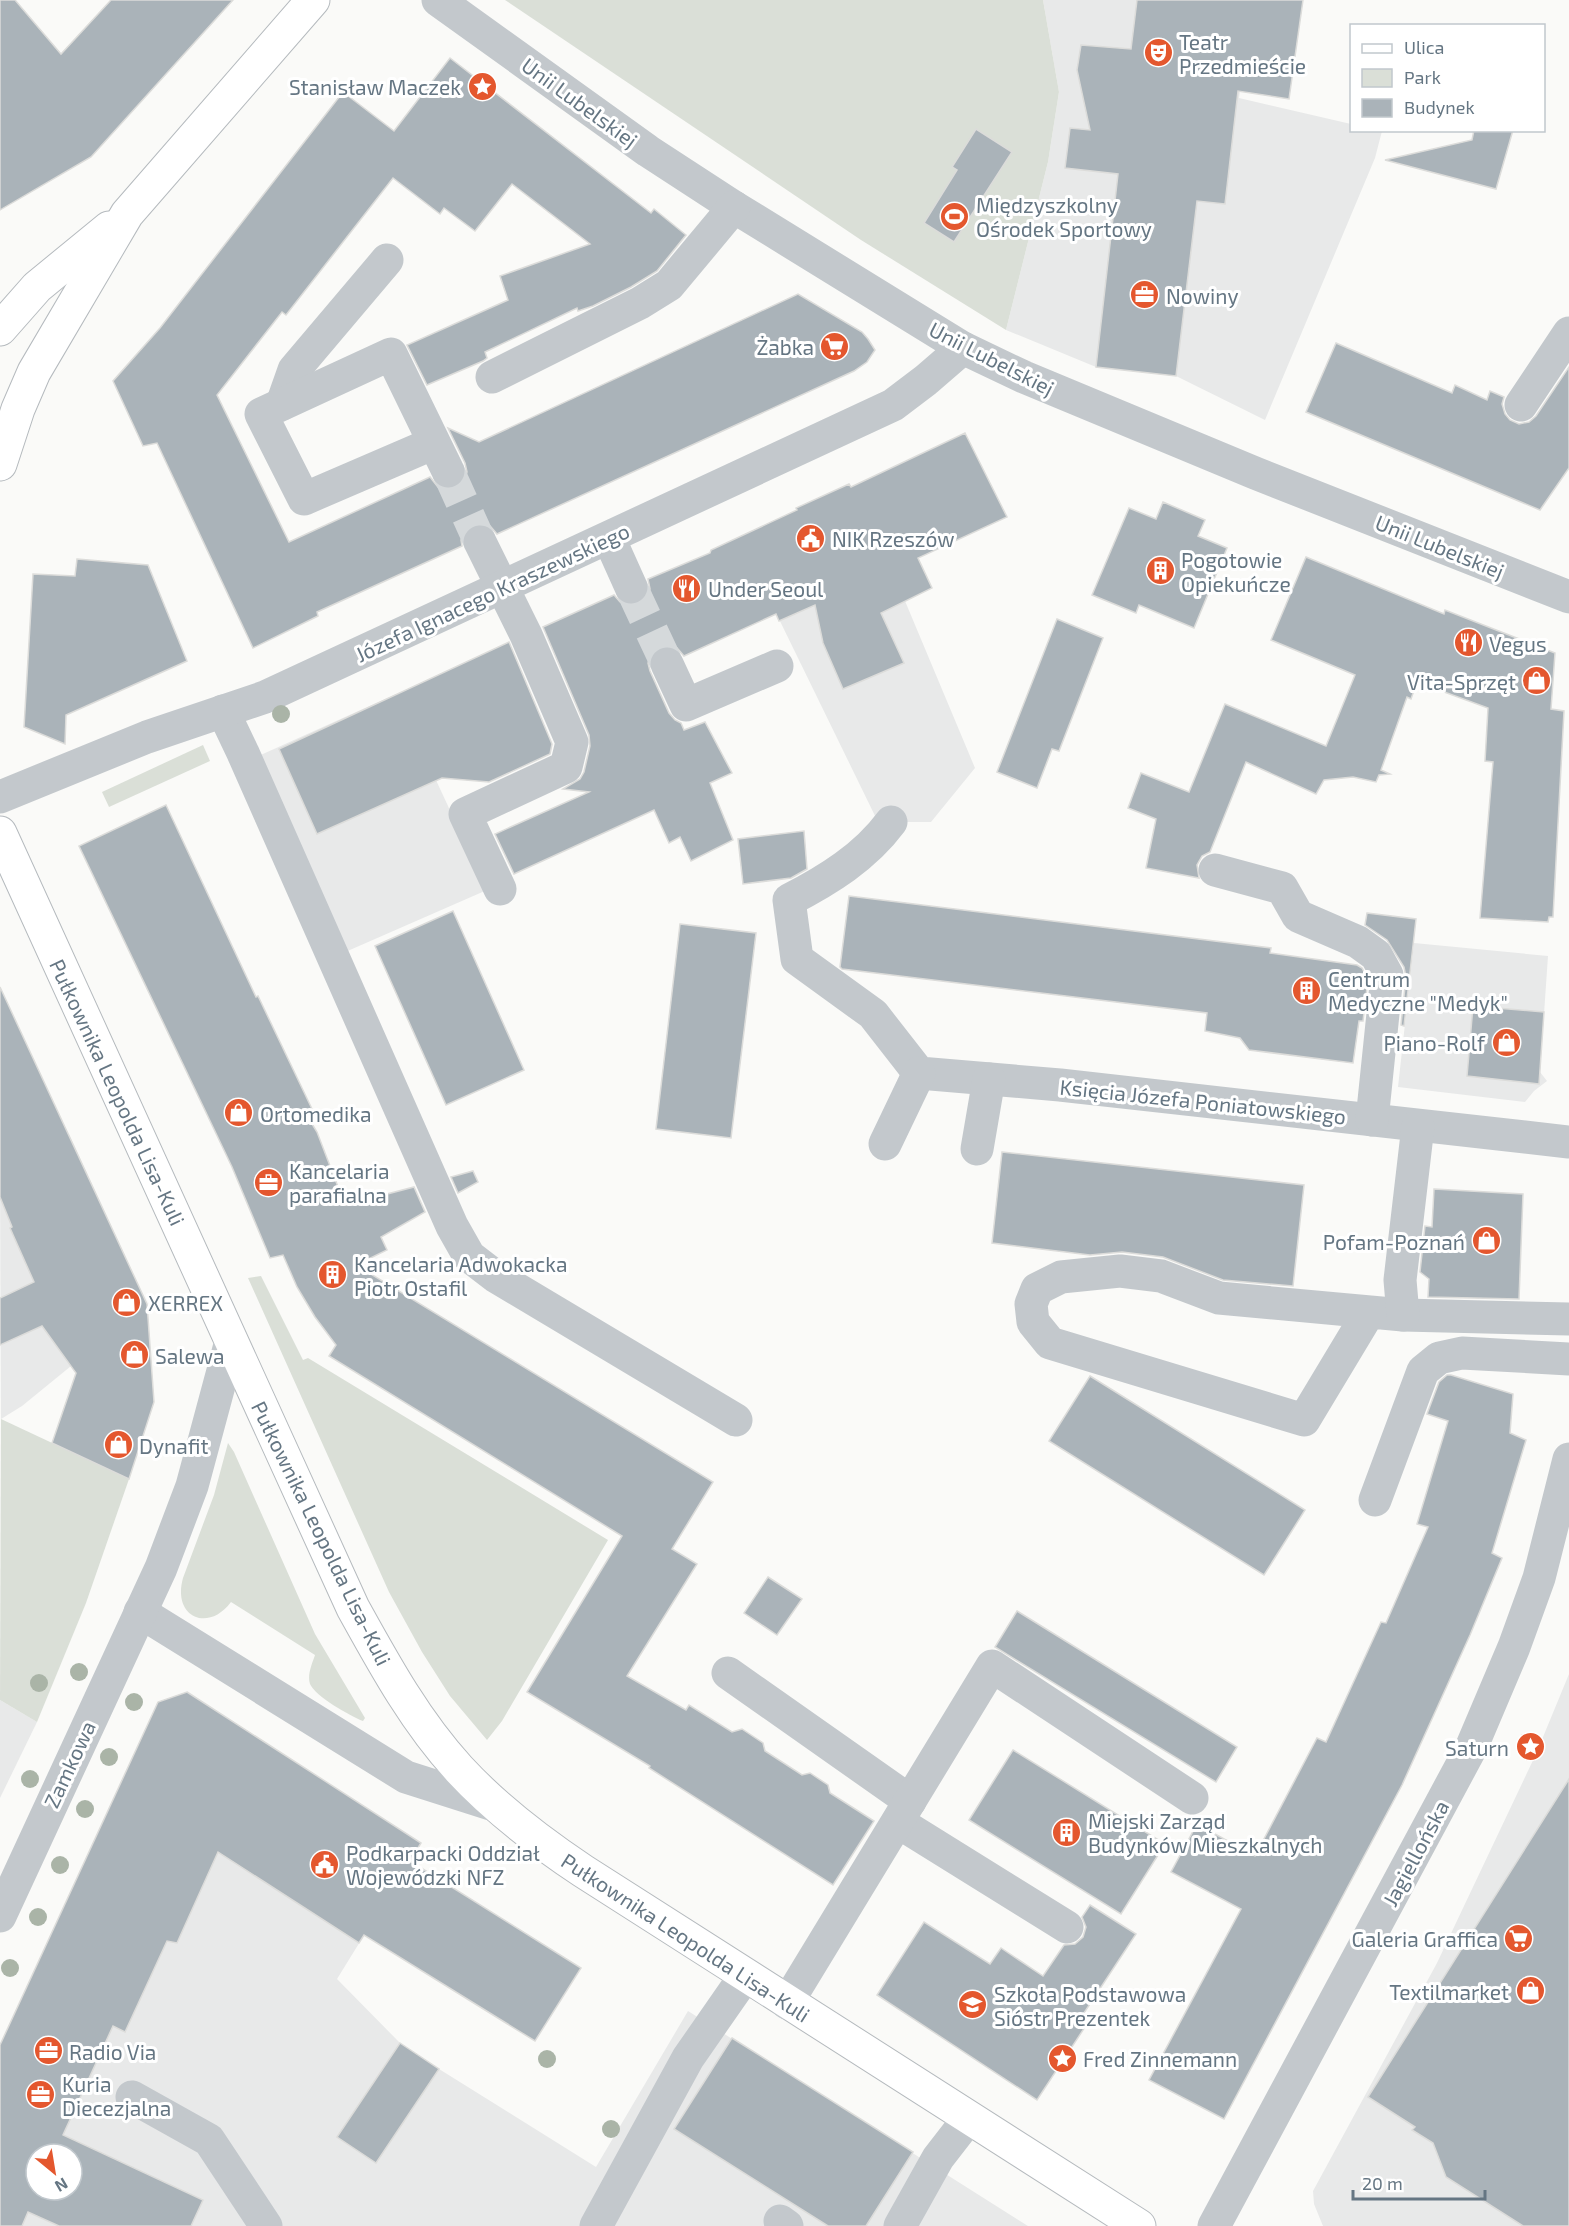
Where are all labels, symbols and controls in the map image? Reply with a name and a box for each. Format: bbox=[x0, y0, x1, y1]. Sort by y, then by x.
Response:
legend bbox=[1350, 24, 1545, 132]
place label: Teatr Przedmieście bbox=[1179, 29, 1306, 78]
text: Ulica bbox=[1404, 36, 1444, 58]
theatre icon: Teatr Przedmieście bbox=[1142, 37, 1174, 69]
street label: Unii Lubelskiej bbox=[517, 52, 643, 153]
text: Park bbox=[1404, 66, 1441, 88]
place icon: Stanisław Maczek bbox=[466, 70, 498, 102]
place label: Stanisław Maczek bbox=[289, 74, 461, 99]
text: Budynek bbox=[1404, 96, 1475, 118]
place label: Międzyszkolny Ośrodek Sportowy bbox=[976, 192, 1152, 241]
sports icon: Międzyszkolny Ośrodek Sportowy bbox=[939, 200, 971, 232]
office icon: Nowiny bbox=[1129, 279, 1161, 311]
place label: Nowiny bbox=[1166, 283, 1239, 308]
street label: Unii Lubelskiej bbox=[925, 316, 1059, 401]
supermarket icon: Żabka bbox=[819, 330, 851, 362]
place label: Żabka bbox=[756, 334, 814, 359]
street label: Unii Lubelskiej bbox=[1372, 509, 1508, 584]
street label: Józefa Ignacego Kraszewskiego bbox=[351, 517, 633, 667]
public building icon: NIK Rzeszów bbox=[795, 522, 827, 554]
place label: NIK Rzeszów bbox=[832, 526, 955, 551]
place label: Pogotowie Opiekuńcze bbox=[1181, 547, 1291, 596]
building icon: Pogotowie Opiekuńcze bbox=[1144, 555, 1176, 587]
restaurant icon: Under Seoul bbox=[671, 572, 703, 604]
place label: Under Seoul bbox=[708, 576, 824, 601]
restaurant icon: Vegus bbox=[1452, 627, 1484, 659]
place label: Vegus bbox=[1489, 631, 1547, 656]
shop icon: Vita-Sprzęt bbox=[1521, 665, 1553, 697]
place label: Vita-Sprzęt bbox=[1407, 669, 1516, 694]
street label: Pułkownika Leopolda Lisa-Kuli bbox=[45, 955, 191, 1229]
place label: Centrum Medyczne "Medyk" bbox=[1328, 966, 1508, 1015]
building icon: Centrum Medyczne "Medyk" bbox=[1291, 974, 1323, 1006]
shop icon: Piano-Rolf bbox=[1490, 1026, 1522, 1058]
place label: Piano-Rolf bbox=[1383, 1030, 1486, 1055]
street label: Księcia Józefa Poniatowskiego bbox=[1059, 1074, 1347, 1128]
shop icon: Ortomedika bbox=[223, 1097, 255, 1129]
place label: Ortomedika bbox=[260, 1101, 372, 1126]
place label: Kancelaria parafialna bbox=[289, 1158, 389, 1207]
office icon: Kancelaria parafialna bbox=[252, 1166, 284, 1198]
shop icon: Pofam-Poznań bbox=[1470, 1225, 1502, 1257]
place label: Pofam-Poznań bbox=[1323, 1229, 1465, 1254]
place label: Kancelaria Adwokacka Piotr Ostafil bbox=[354, 1251, 568, 1300]
building icon: Kancelaria Adwokacka Piotr Ostafil bbox=[317, 1259, 349, 1291]
shop icon: XERREX bbox=[111, 1286, 143, 1318]
place label: XERREX bbox=[148, 1290, 223, 1315]
shop icon: Salewa bbox=[118, 1339, 150, 1371]
place label: Salewa bbox=[155, 1343, 225, 1368]
street label: Pułkownika Leopolda Lisa-Kuli bbox=[247, 1397, 397, 1669]
shop icon: Dynafit bbox=[102, 1429, 134, 1461]
place label: Dynafit bbox=[139, 1433, 209, 1458]
street label: Zamkowa bbox=[38, 1717, 100, 1811]
place icon: Saturn bbox=[1514, 1731, 1546, 1763]
place label: Saturn bbox=[1445, 1735, 1509, 1760]
street label: Jagiellońska bbox=[1377, 1796, 1453, 1910]
place label: Miejski Zarząd Budynków Mieszkalnych bbox=[1088, 1808, 1323, 1857]
building icon: Miejski Zarząd Budynków Mieszkalnych bbox=[1051, 1816, 1083, 1848]
place label: Podkarpacki Oddział Wojewódzki NFZ bbox=[346, 1840, 540, 1890]
street label: Pułkownika Leopolda Lisa-Kuli bbox=[557, 1847, 815, 2027]
public building icon: Podkarpacki Oddział Wojewódzki NFZ bbox=[309, 1848, 341, 1880]
supermarket icon: Galeria Graffica bbox=[1503, 1922, 1535, 1954]
place label: Galeria Graffica bbox=[1351, 1926, 1498, 1951]
shop icon: Textilmarket bbox=[1514, 1975, 1546, 2007]
place label: Textilmarket bbox=[1389, 1979, 1509, 2004]
place label: Szkoła Podstawowa Sióstr Prezentek bbox=[994, 1981, 1186, 2030]
school or university icon: Szkoła Podstawowa Sióstr Prezentek bbox=[957, 1989, 989, 2021]
office icon: Radio Via bbox=[32, 2035, 64, 2067]
place label: Radio Via bbox=[69, 2039, 156, 2064]
place icon: Fred Zinnemann bbox=[1046, 2042, 1078, 2074]
place label: Fred Zinnemann bbox=[1083, 2046, 1237, 2071]
place label: Kuria Diecezjalna bbox=[62, 2071, 171, 2121]
office icon: Kuria Diecezjalna bbox=[25, 2079, 57, 2111]
north arrow bbox=[24, 2142, 84, 2202]
scale bar bbox=[1353, 2163, 1485, 2201]
text: 20 m bbox=[1362, 2172, 1403, 2194]
text: N bbox=[52, 2174, 72, 2197]

